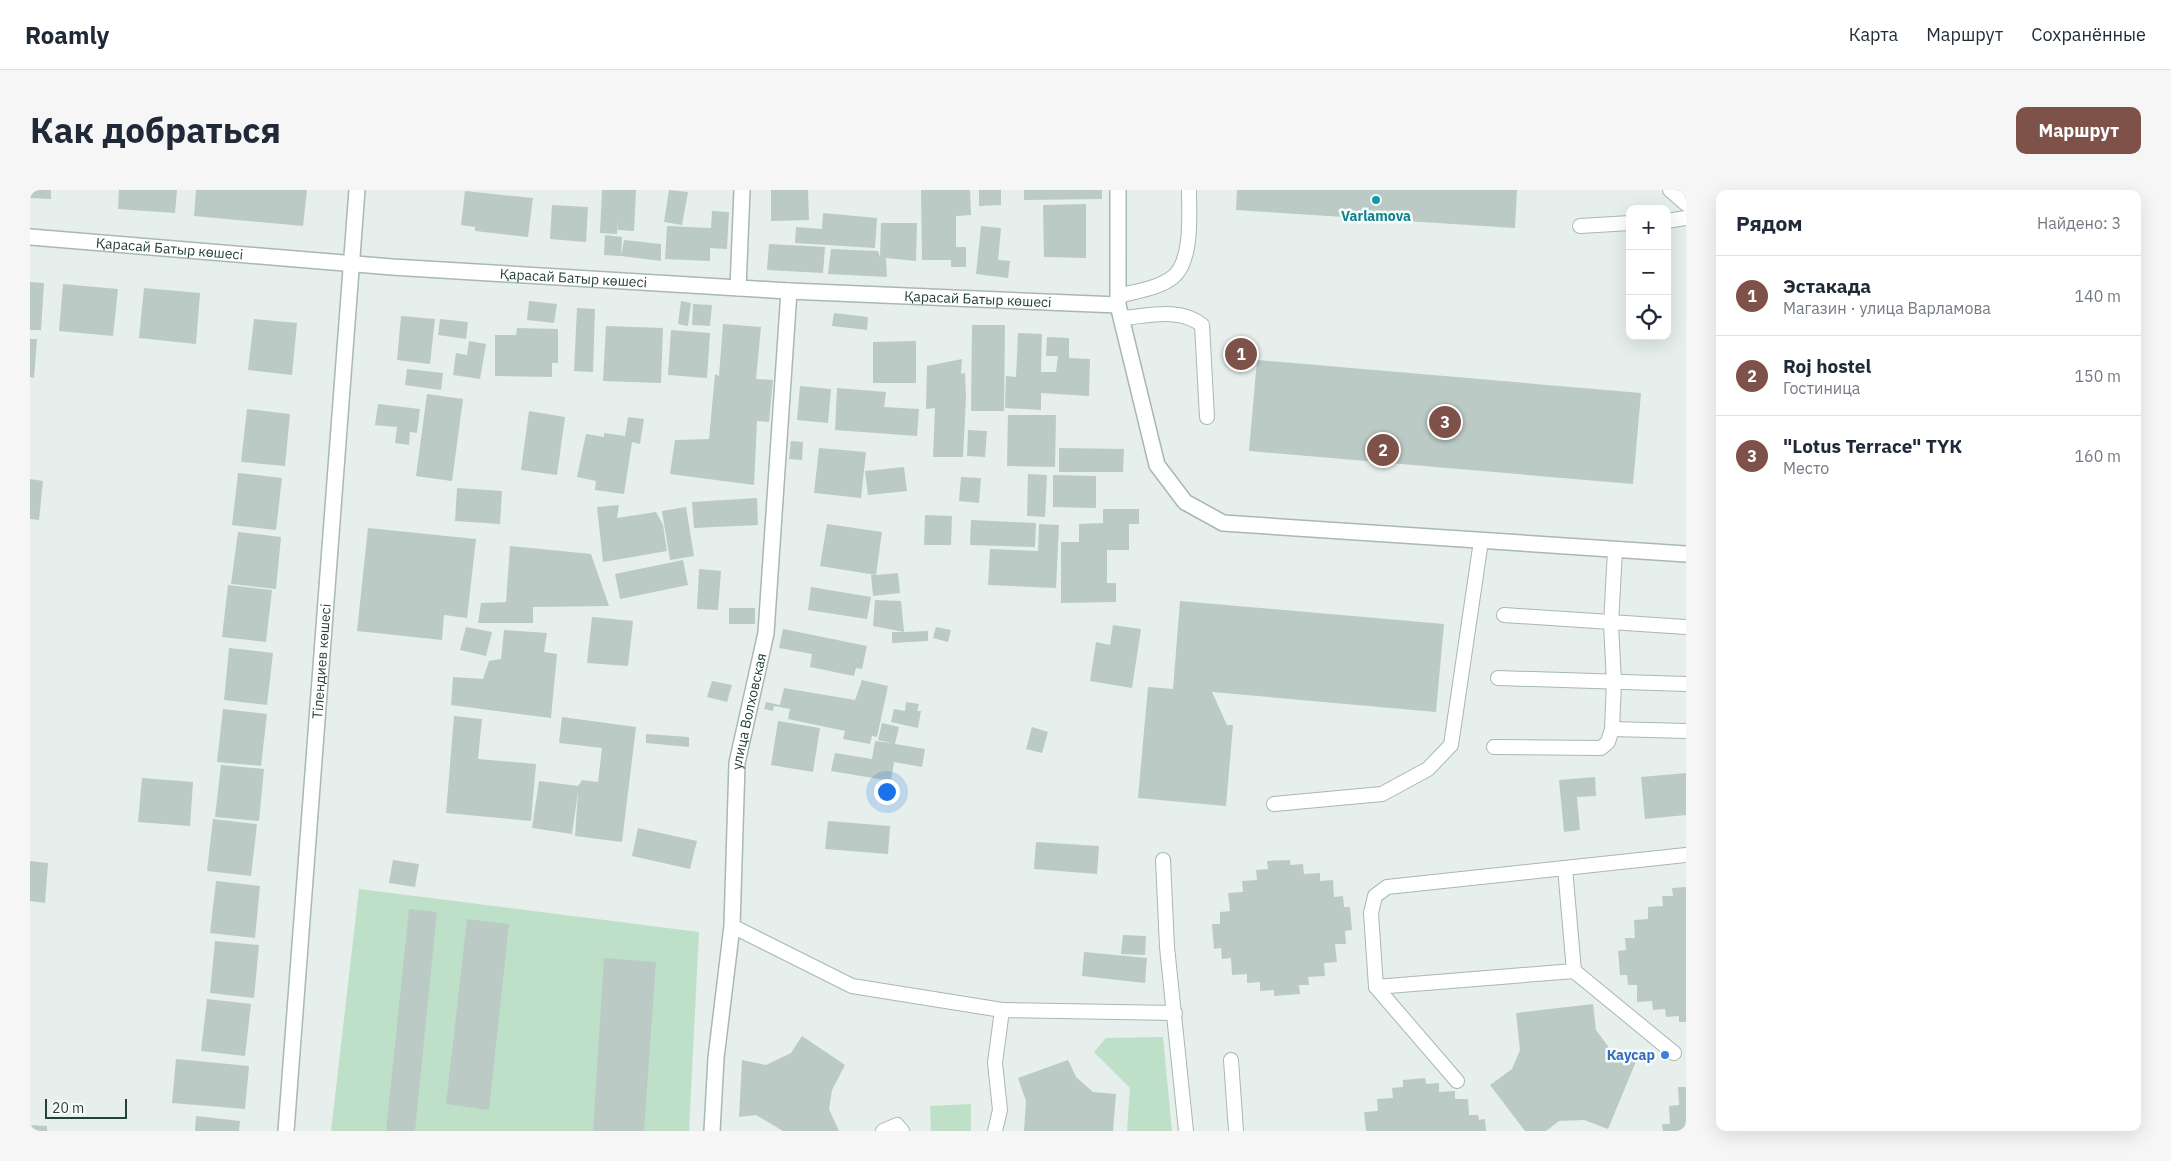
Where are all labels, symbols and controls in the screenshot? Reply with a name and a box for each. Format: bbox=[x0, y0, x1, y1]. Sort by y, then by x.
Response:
text: Roamly bbox=[25, 19, 109, 51]
text: Карта bbox=[1849, 23, 1898, 46]
text: Маршрут bbox=[1926, 23, 2003, 46]
text: Сохранённые bbox=[2031, 23, 2146, 46]
text: Как добраться bbox=[30, 107, 281, 153]
button: Маршрут bbox=[2016, 107, 2141, 154]
marker: Varlamova bbox=[1370, 194, 1382, 206]
map controls bbox=[1626, 205, 1671, 340]
button: + bbox=[1626, 205, 1671, 250]
place label: Varlamova bbox=[1341, 207, 1411, 225]
text: Рядом bbox=[1736, 209, 1803, 237]
text: Найдено: 3 bbox=[2037, 213, 2121, 233]
street label: Қарасай Батыр көшесі bbox=[95, 234, 244, 264]
button: − bbox=[1626, 250, 1671, 295]
street label: Қарасай Батыр көшесі bbox=[499, 265, 648, 291]
text: Эстакада bbox=[1783, 274, 1871, 298]
text: 1 bbox=[1747, 286, 1757, 306]
text: 140 m bbox=[2074, 286, 2121, 306]
street label: Қарасай Батыр көшесі bbox=[904, 287, 1052, 311]
button: locate bbox=[1626, 295, 1671, 340]
text: Магазин · улица Варламова bbox=[1783, 298, 1991, 318]
pin: 1 bbox=[1225, 335, 1257, 373]
text: Roj hostel bbox=[1783, 354, 1871, 378]
text: 2 bbox=[1747, 366, 1757, 386]
text: 150 m bbox=[2074, 366, 2121, 386]
text: Гостиница bbox=[1783, 378, 1860, 398]
pin: 3 bbox=[1429, 403, 1461, 441]
pin: 2 bbox=[1367, 431, 1399, 469]
text: "Lotus Terrace" ТҮК bbox=[1783, 434, 1962, 458]
text: 3 bbox=[1747, 446, 1757, 466]
text: 160 m bbox=[2074, 446, 2121, 466]
text: Место bbox=[1783, 458, 1829, 478]
street label: Тілендиев көшесі bbox=[308, 603, 335, 720]
street label: улица Волховская bbox=[728, 651, 770, 770]
your location bbox=[874, 779, 900, 805]
place label: Каусар bbox=[1607, 1046, 1655, 1064]
marker: Каусар bbox=[1659, 1049, 1671, 1061]
scale bar bbox=[45, 1096, 128, 1119]
text: 20 m bbox=[52, 1099, 84, 1117]

